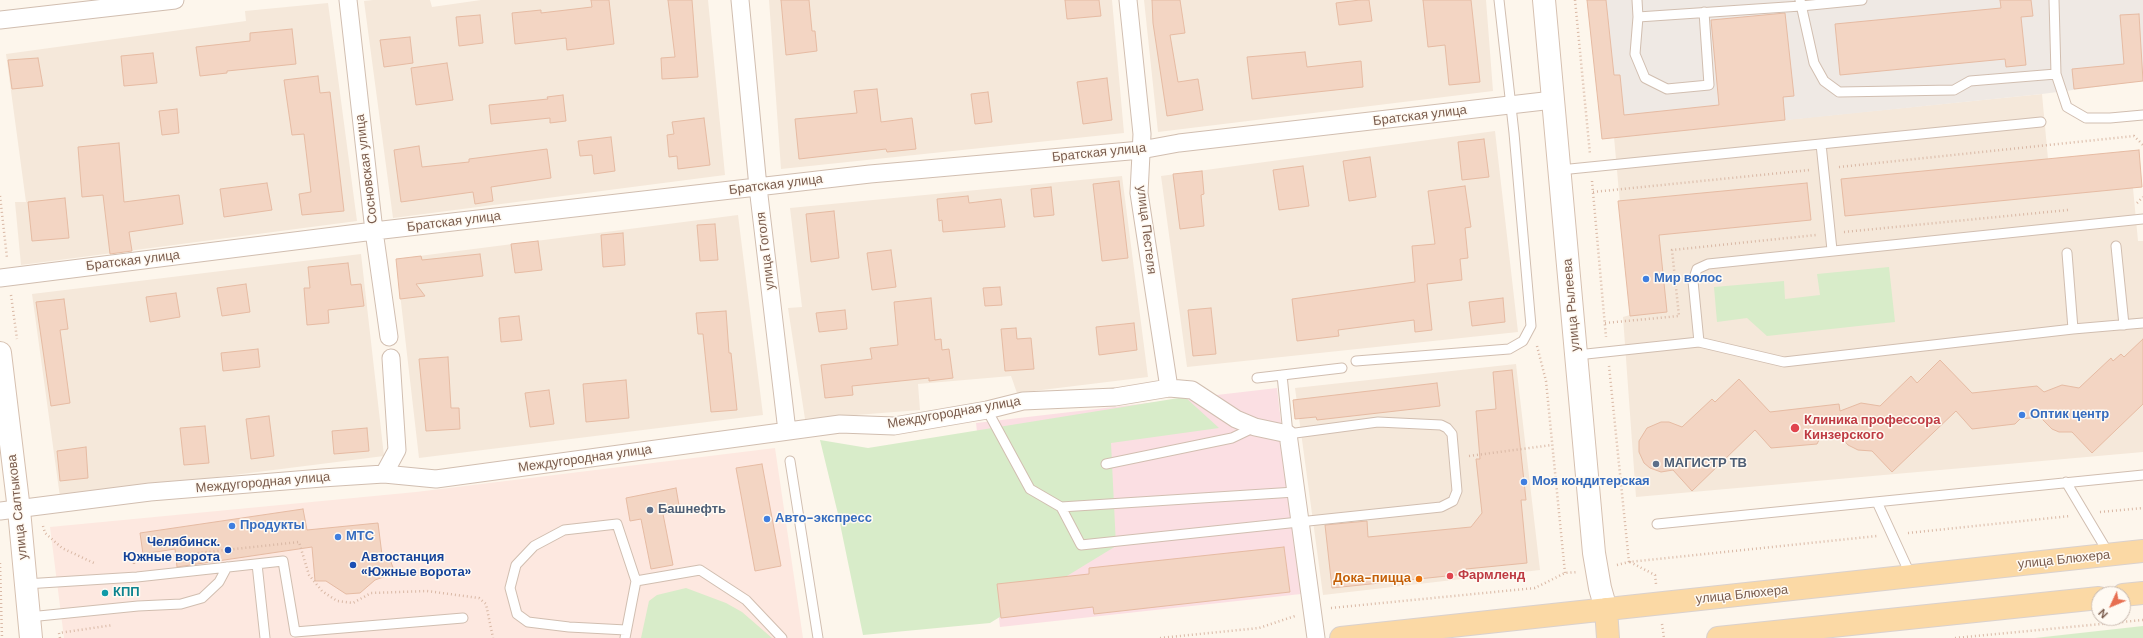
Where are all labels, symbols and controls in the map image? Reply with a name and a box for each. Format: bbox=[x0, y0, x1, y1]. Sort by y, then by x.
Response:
street label: Братская улица bbox=[1372, 103, 1468, 129]
street label: Сосновская улица bbox=[353, 113, 381, 225]
street label: Братская улица bbox=[1051, 140, 1147, 166]
street label: Братская улица bbox=[728, 172, 824, 198]
street label: улица Пестеля bbox=[1133, 185, 1159, 275]
street label: Братская улица bbox=[406, 209, 502, 235]
street label: улица Гоголя bbox=[753, 211, 779, 291]
street label: Братская улица bbox=[85, 248, 181, 274]
street label: улица Рылеева bbox=[1560, 258, 1584, 352]
place label: Мир волос bbox=[1654, 271, 1722, 287]
marker: Мир волос bbox=[1641, 274, 1651, 284]
street label: Междугородная улица bbox=[886, 394, 1022, 432]
place label: Оптик центр bbox=[2030, 407, 2109, 423]
marker: Оптик центр bbox=[2017, 410, 2027, 420]
place label: Клиника профессора Кинзерского bbox=[1804, 413, 1940, 444]
marker: Клиника профессора Кинзерского bbox=[1789, 422, 1801, 434]
street label: Междугородная улица bbox=[517, 442, 653, 476]
street label: улица Салтыкова bbox=[5, 454, 31, 560]
place label: МАГИСТР ТВ bbox=[1664, 456, 1747, 472]
marker: МАГИСТР ТВ bbox=[1651, 459, 1661, 469]
street label: Междугородная улица bbox=[195, 469, 331, 497]
place label: Моя кондитерская bbox=[1532, 474, 1650, 490]
marker: Моя кондитерская bbox=[1519, 477, 1529, 487]
place label: Башнефть bbox=[658, 502, 726, 518]
marker: Башнефть bbox=[645, 505, 655, 515]
place label: Авто-экспресс bbox=[775, 511, 872, 527]
marker: Авто-экспресс bbox=[762, 514, 772, 524]
place label: Продукты bbox=[240, 518, 305, 534]
marker: Продукты bbox=[227, 521, 237, 531]
place label: МТС bbox=[346, 529, 374, 545]
marker: МТС bbox=[333, 532, 343, 542]
place label: Челябинск. Южные ворота bbox=[123, 535, 220, 566]
marker: Челябинск. Южные ворота bbox=[223, 545, 233, 555]
street label: улица Блюхера bbox=[2017, 547, 2111, 573]
place label: Автостанция «Южные ворота» bbox=[361, 550, 471, 581]
marker: Автостанция «Южные ворота» bbox=[348, 560, 358, 570]
place label: Фармленд bbox=[1458, 568, 1525, 584]
place label: Дока-пицца bbox=[1333, 571, 1411, 587]
marker: Фармленд bbox=[1445, 571, 1455, 581]
marker: Дока-пицца bbox=[1414, 574, 1424, 584]
street label: улица Блюхера bbox=[1695, 582, 1789, 608]
place label: КПП bbox=[113, 585, 140, 601]
north arrow bbox=[2091, 586, 2131, 626]
marker: КПП bbox=[100, 588, 110, 598]
text: N bbox=[2095, 606, 2111, 621]

